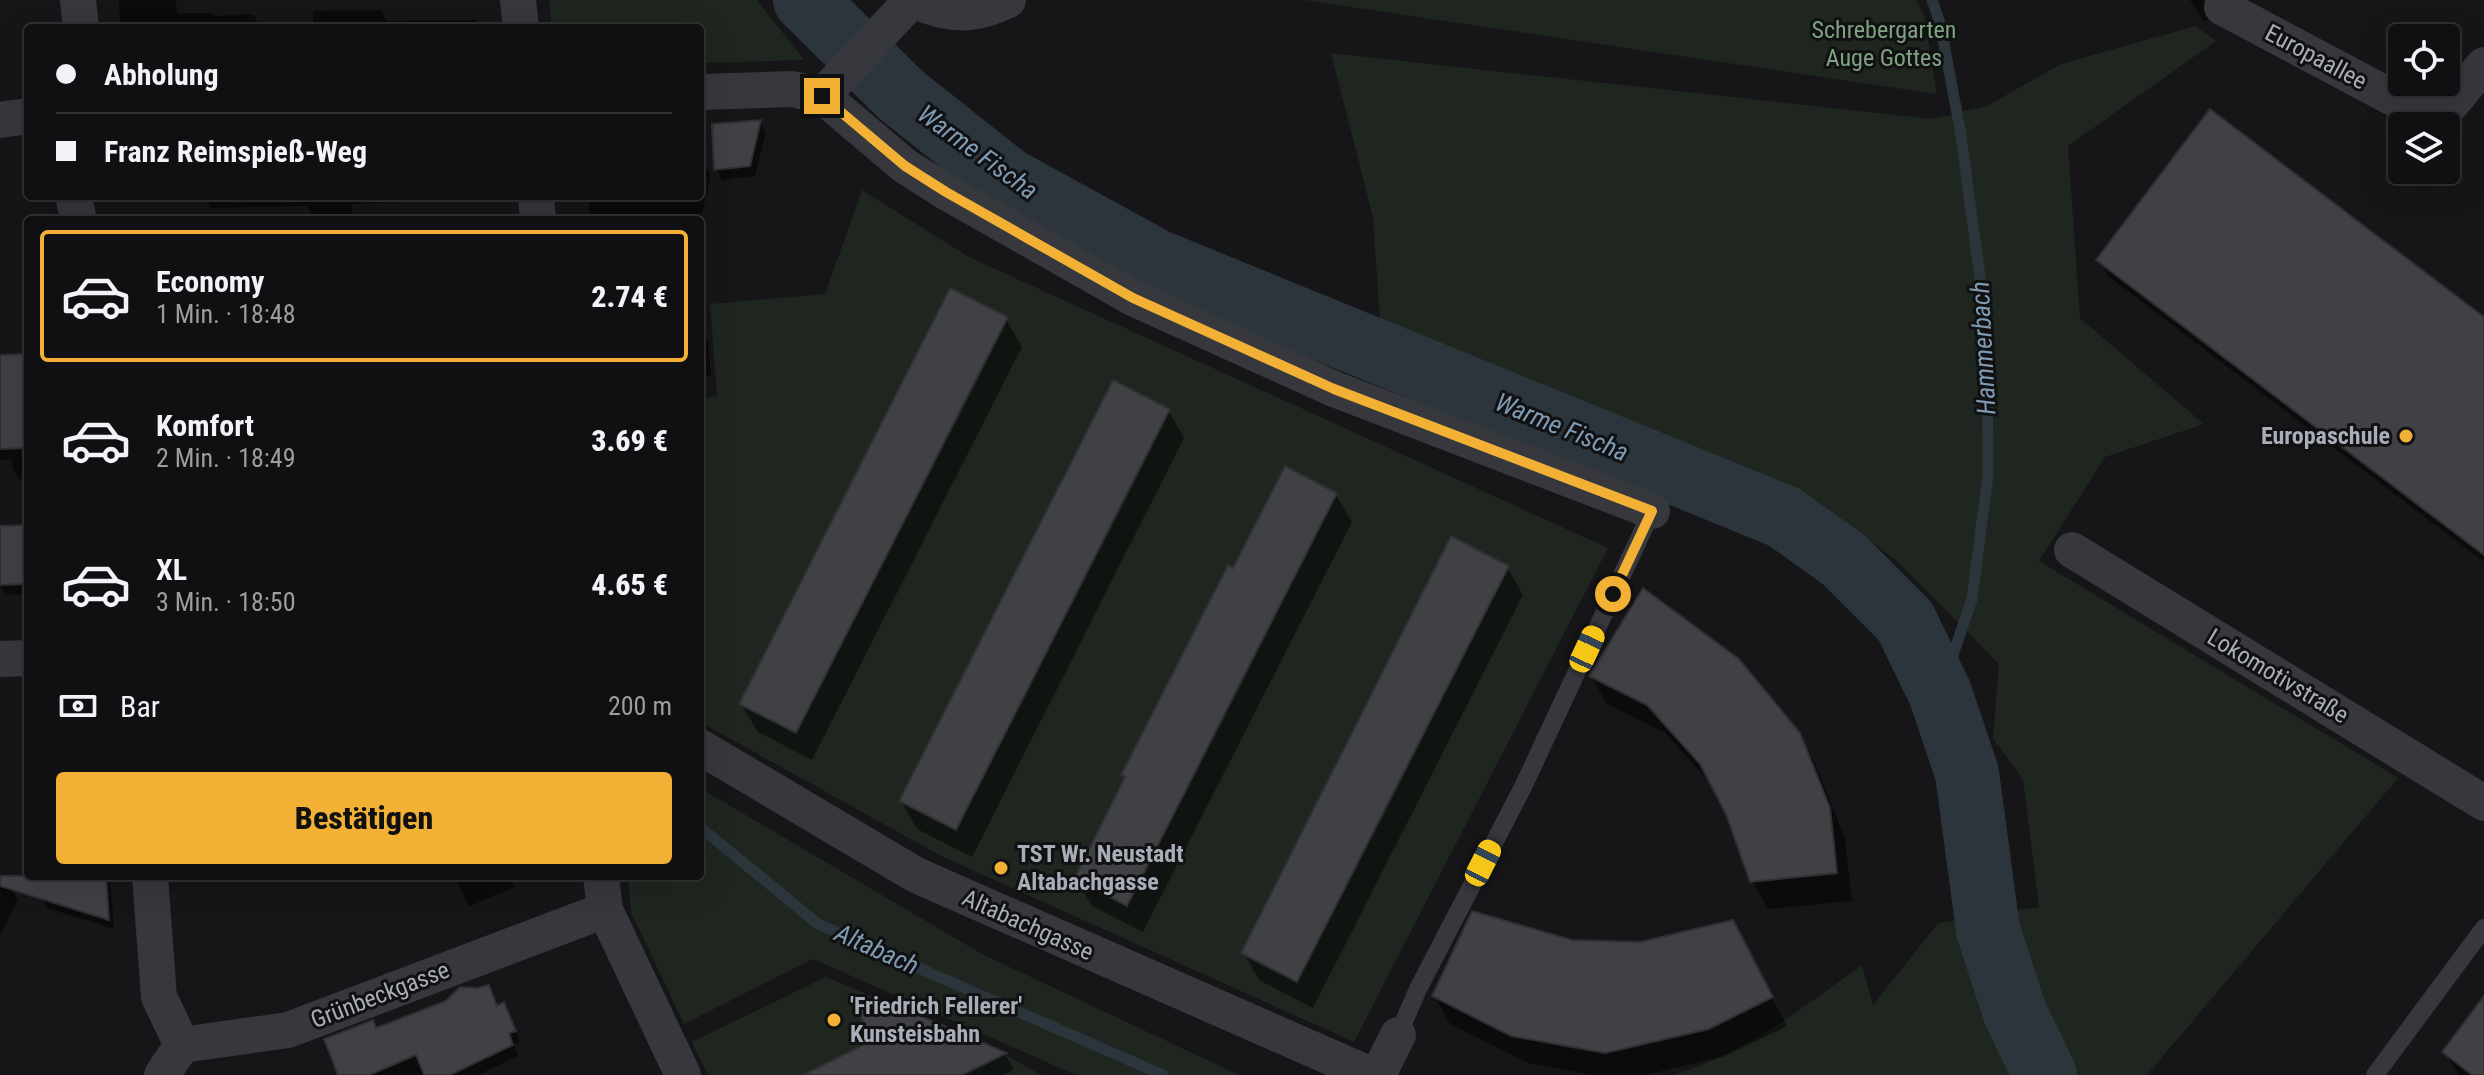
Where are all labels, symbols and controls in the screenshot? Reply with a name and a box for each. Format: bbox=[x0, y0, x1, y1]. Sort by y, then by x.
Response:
park label: Schrebergarten Auge Gottes bbox=[1812, 16, 1956, 72]
street label: Europaallee bbox=[2261, 19, 2371, 95]
map controls bbox=[2388, 24, 2460, 184]
button: locate bbox=[2388, 24, 2460, 96]
text: Abholung bbox=[104, 57, 219, 92]
route end bbox=[804, 78, 840, 114]
water label: Warme Fischa bbox=[912, 99, 1044, 205]
button: layers bbox=[2388, 112, 2460, 184]
text: Franz Reimspieß-Weg bbox=[104, 134, 367, 169]
icon: car bbox=[60, 260, 132, 332]
text: Economy bbox=[156, 264, 264, 299]
text: 2.74 € bbox=[591, 279, 668, 314]
water label: Hammerbach bbox=[1965, 281, 2001, 415]
text: 1 Min. · 18:48 bbox=[156, 299, 296, 329]
water label: Warme Fischa bbox=[1491, 387, 1633, 467]
icon: car bbox=[60, 404, 132, 476]
text: Komfort bbox=[156, 408, 254, 443]
place label: Europaschule bbox=[2261, 422, 2390, 450]
text: 3.69 € bbox=[591, 423, 668, 458]
marker: Europaschule bbox=[2397, 427, 2415, 445]
text: 2 Min. · 18:49 bbox=[156, 443, 296, 473]
icon: car bbox=[60, 548, 132, 620]
text: XL bbox=[156, 552, 187, 587]
text: 4.65 € bbox=[591, 567, 668, 602]
route start bbox=[1595, 576, 1631, 612]
text: 3 Min. · 18:50 bbox=[156, 587, 296, 617]
car bbox=[1566, 622, 1608, 676]
street label: Lokomotivstraße bbox=[2202, 623, 2354, 729]
icon: cash bbox=[56, 684, 100, 728]
text: Bar bbox=[120, 689, 160, 724]
text: 200 m bbox=[608, 691, 672, 721]
button: Bestätigen bbox=[56, 772, 672, 864]
car bbox=[1461, 836, 1505, 890]
place label: TST Wr. Neustadt Altabachgasse bbox=[1017, 840, 1184, 896]
marker: TST Wr. Neustadt Altabachgasse bbox=[992, 859, 1010, 877]
street label: Altabachgasse bbox=[958, 884, 1098, 966]
water label: Altabach bbox=[830, 917, 923, 981]
street label: Grünbeckgasse bbox=[307, 956, 453, 1034]
place label: 'Friedrich Fellerer' Kunsteisbahn bbox=[850, 992, 1022, 1048]
marker: 'Friedrich Fellerer' Kunsteisbahn bbox=[825, 1011, 843, 1029]

